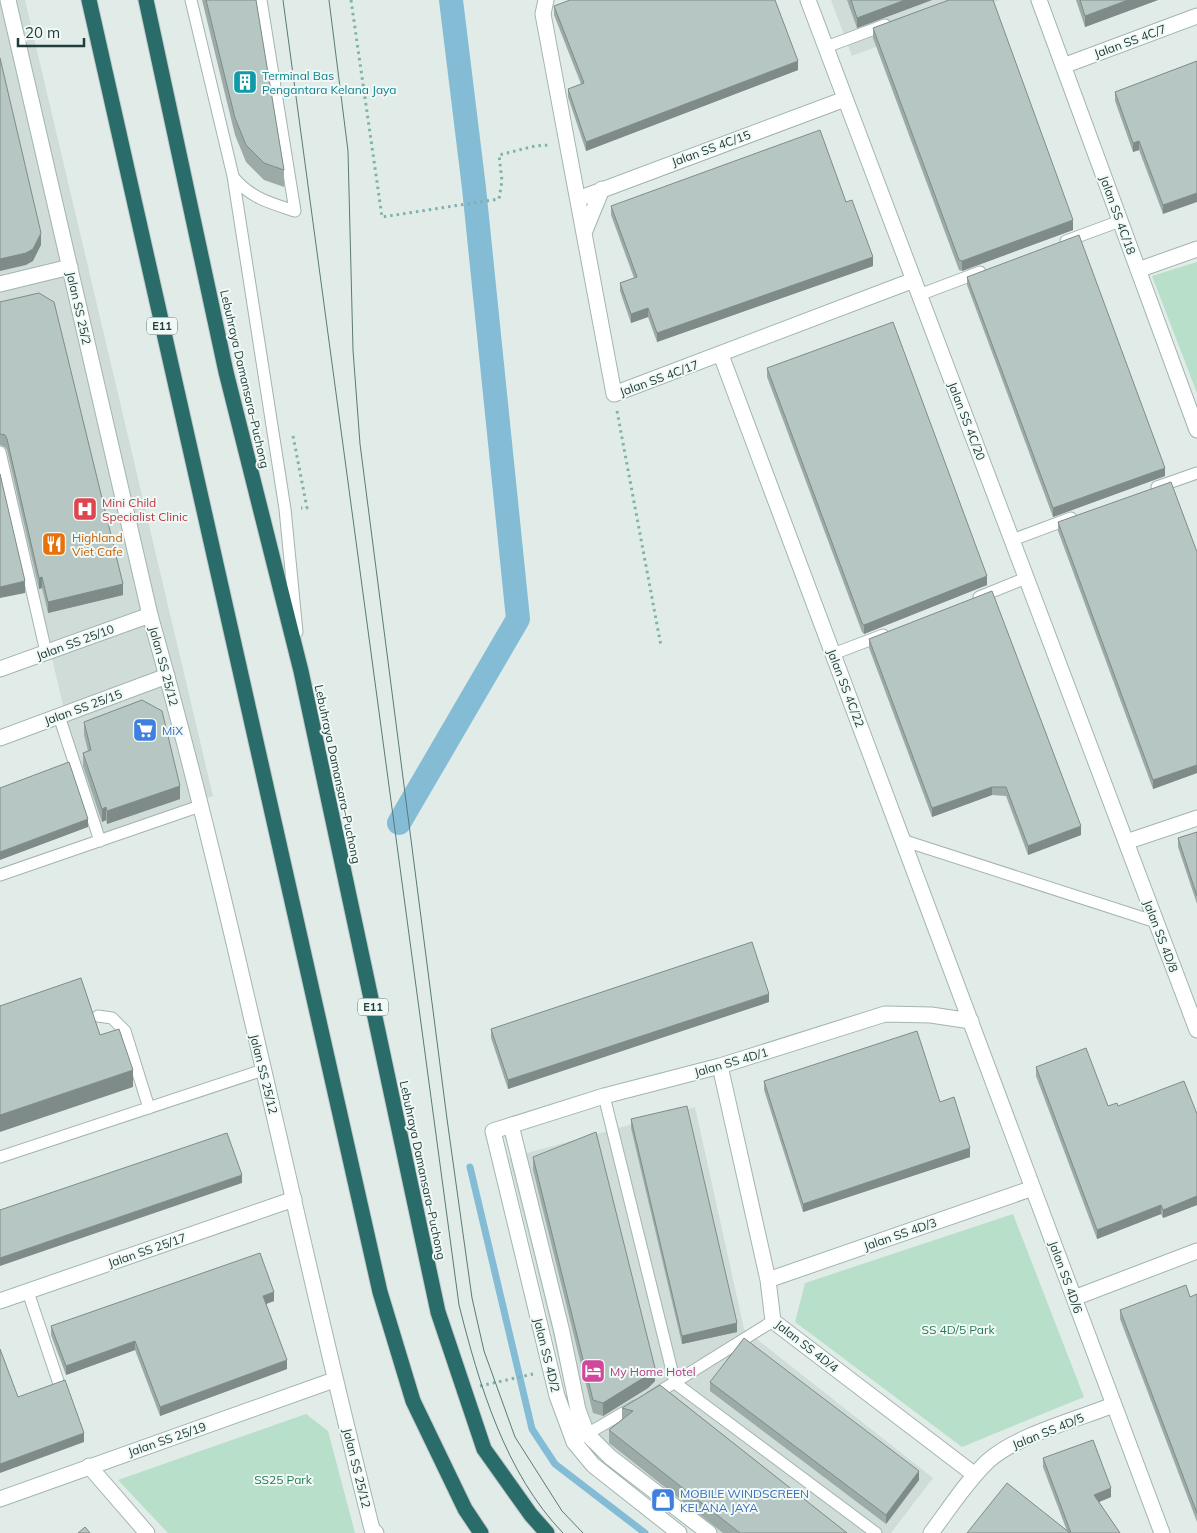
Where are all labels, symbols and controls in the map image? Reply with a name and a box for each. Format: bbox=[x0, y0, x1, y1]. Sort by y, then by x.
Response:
scale bar bbox=[18, 15, 84, 47]
street label: Jalan SS 4C/7 bbox=[1092, 21, 1168, 61]
text: 20 m bbox=[25, 23, 60, 42]
place label: Terminal Bas Pengantara Kelana Jaya bbox=[262, 68, 397, 97]
building icon: Terminal Bas Pengantara Kelana Jaya bbox=[232, 69, 258, 95]
street label: Jalan SS 4C/15 bbox=[669, 127, 753, 169]
street label: Jalan SS 4C/18 bbox=[1097, 173, 1139, 257]
street label: Jalan SS 25/2 bbox=[63, 270, 95, 346]
street label: Lebuhraya Damansara–Puchong bbox=[217, 288, 273, 470]
road number: E11 bbox=[147, 318, 177, 334]
street label: Jalan SS 4C/17 bbox=[617, 357, 701, 399]
street label: Jalan SS 4C/20 bbox=[945, 380, 989, 462]
place label: Mini Child Specialist Clinic bbox=[102, 495, 188, 524]
hospital icon: Mini Child Specialist Clinic bbox=[72, 496, 98, 522]
place label: Highland Viet Cafe bbox=[72, 530, 123, 559]
restaurant icon: Highland Viet Cafe bbox=[41, 531, 67, 557]
street label: Jalan SS 25/10 bbox=[34, 621, 116, 663]
street label: Jalan SS 25/12 bbox=[146, 625, 182, 707]
street label: Jalan SS 4C/22 bbox=[824, 647, 868, 729]
street label: Lebuhraya Damansara–Puchong bbox=[312, 683, 364, 865]
street label: Jalan SS 25/15 bbox=[42, 686, 124, 728]
supermarket icon: MiX bbox=[132, 717, 158, 743]
place label: MiX bbox=[162, 723, 183, 738]
street label: Jalan SS 4D/8 bbox=[1140, 898, 1182, 974]
road number: E11 bbox=[358, 999, 388, 1016]
street label: Jalan SS 25/12 bbox=[247, 1033, 281, 1115]
street label: Jalan SS 4D/1 bbox=[692, 1044, 770, 1080]
street label: Lebuhraya Damansara–Puchong bbox=[397, 1079, 449, 1261]
street label: Jalan SS 4D/3 bbox=[862, 1215, 938, 1253]
street label: Jalan SS 25/17 bbox=[106, 1230, 188, 1270]
street label: Jalan SS 4D/6 bbox=[1046, 1239, 1086, 1315]
street label: Jalan SS 4D/2 bbox=[531, 1316, 563, 1394]
street label: Jalan SS 4D/4 bbox=[772, 1317, 842, 1375]
park label: SS 4D/5 Park bbox=[921, 1322, 995, 1337]
hotel icon: My Home Hotel bbox=[580, 1358, 606, 1384]
place label: My Home Hotel bbox=[610, 1364, 696, 1379]
street label: Jalan SS 4D/5 bbox=[1010, 1410, 1086, 1452]
street label: Jalan SS 25/19 bbox=[126, 1419, 208, 1459]
street label: Jalan SS 25/12 bbox=[340, 1427, 374, 1509]
park label: SS25 Park bbox=[254, 1472, 313, 1487]
place label: MOBILE WINDSCREEN KELANA JAYA bbox=[680, 1486, 809, 1515]
shop icon: MOBILE WINDSCREEN KELANA JAYA bbox=[650, 1487, 676, 1513]

